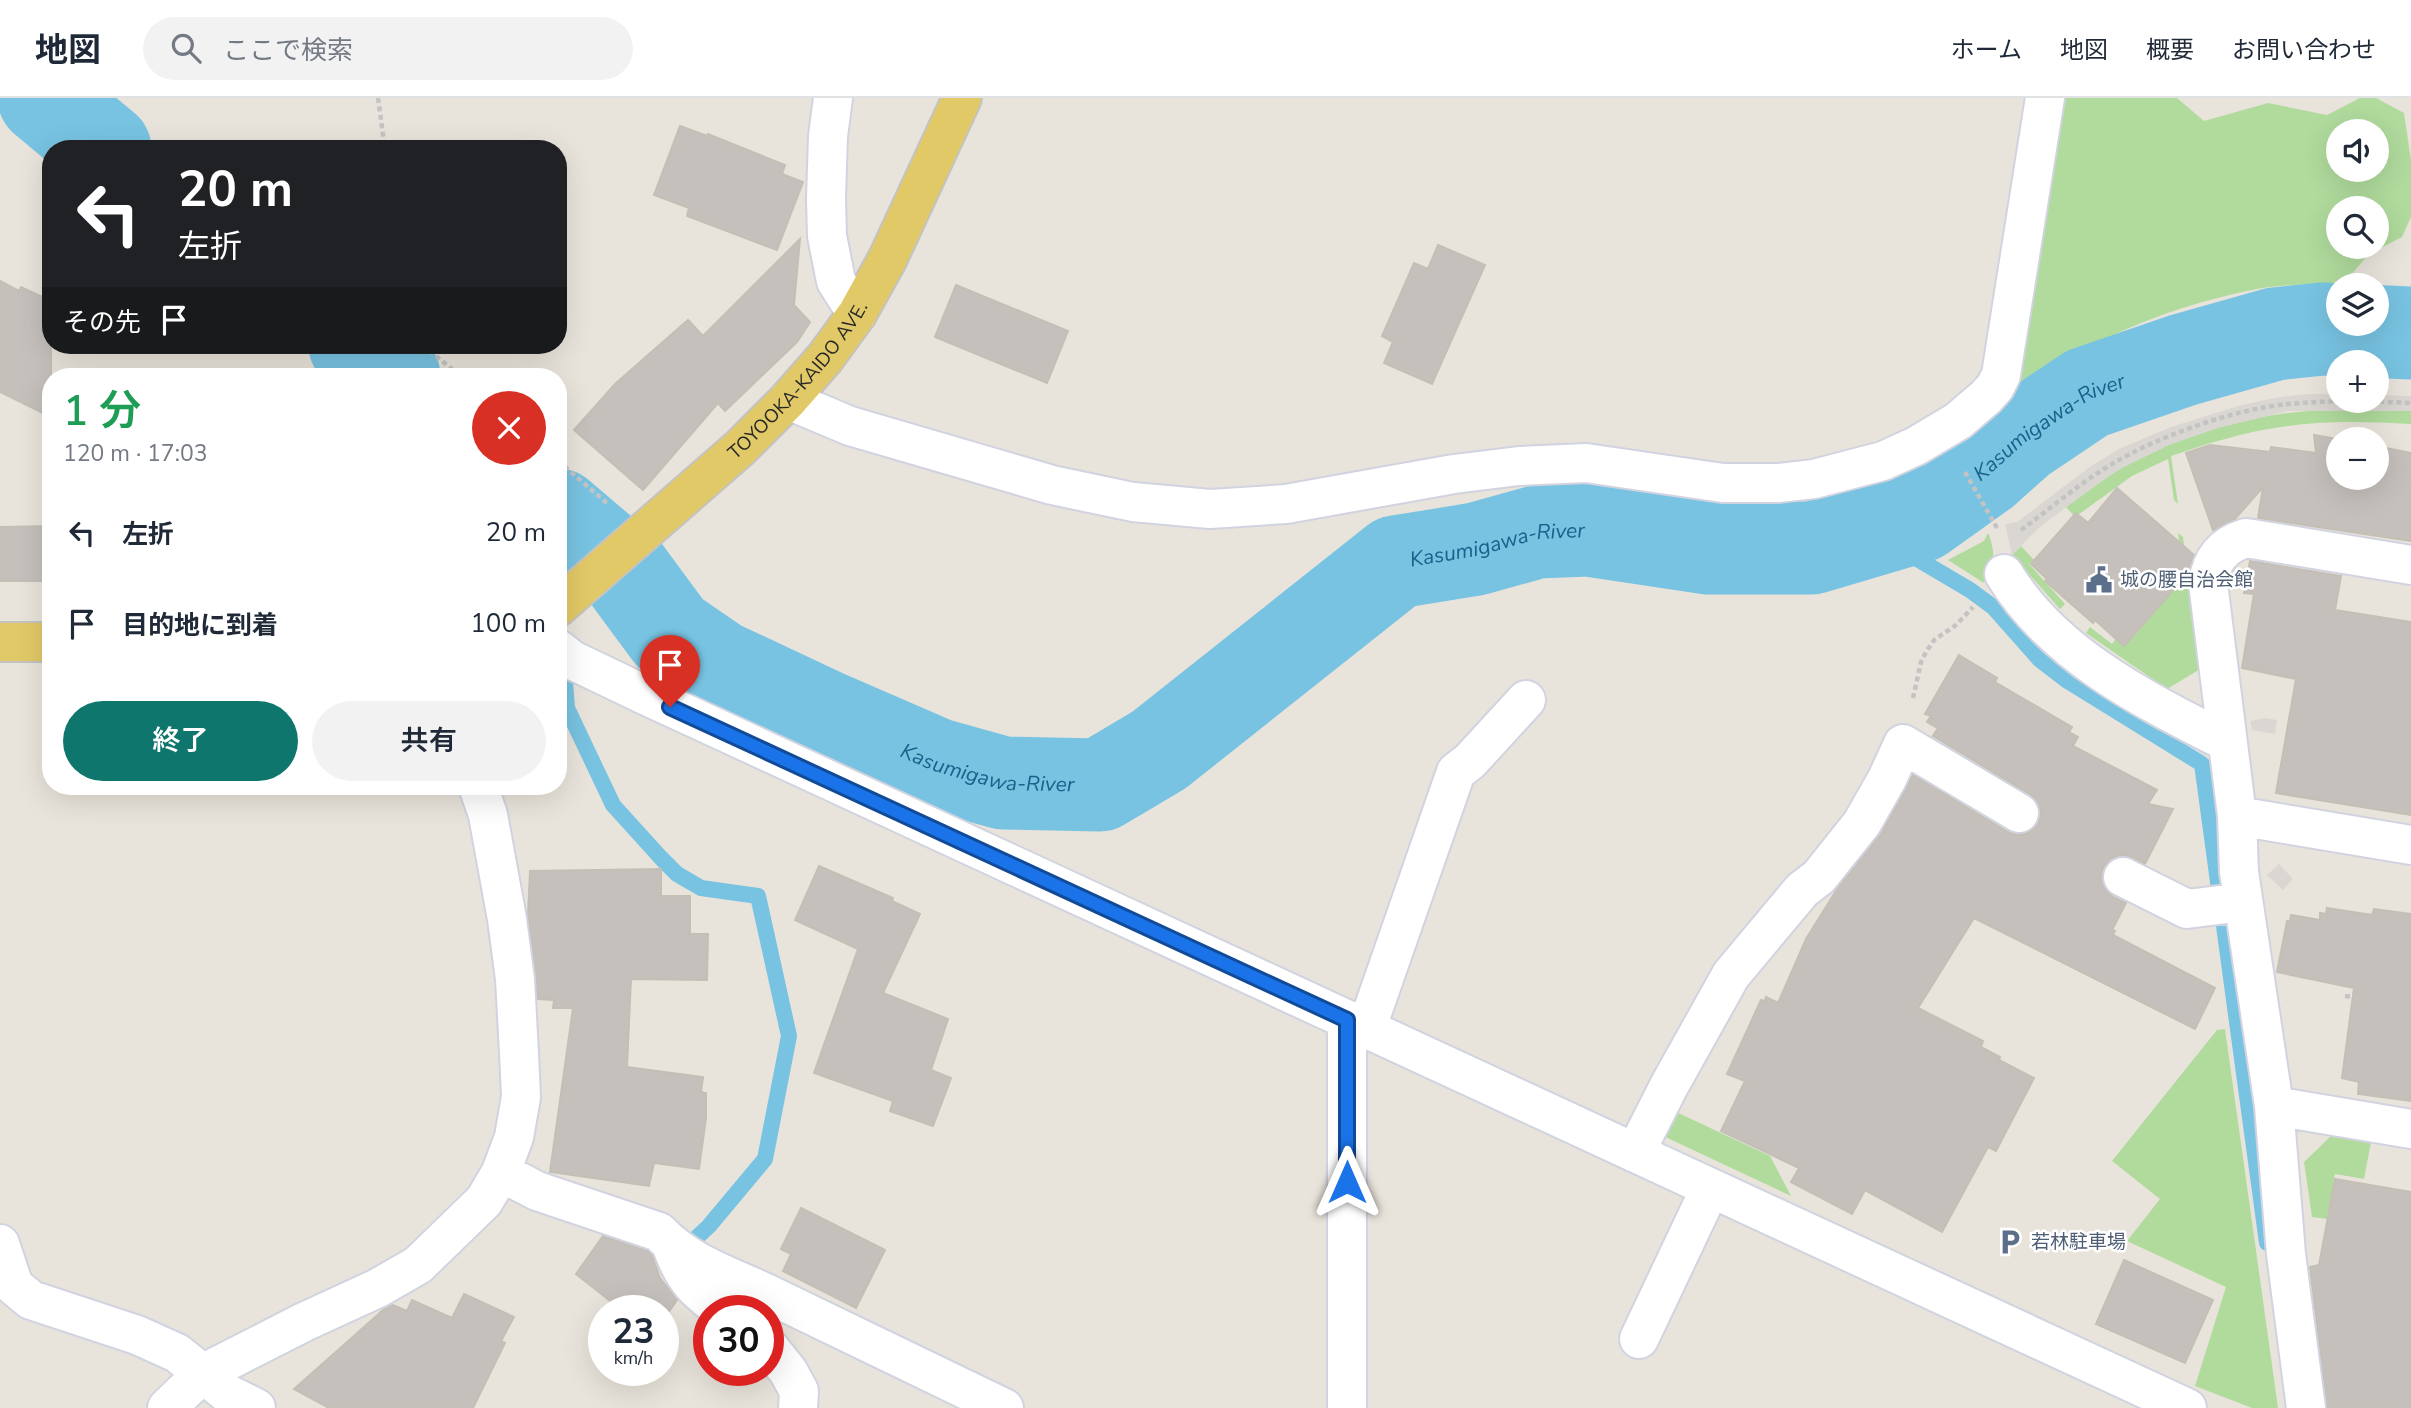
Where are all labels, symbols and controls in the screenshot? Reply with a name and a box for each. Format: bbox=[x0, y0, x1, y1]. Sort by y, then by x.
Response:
search box bbox=[143, 17, 633, 80]
text: 地図 bbox=[35, 28, 101, 73]
icon: search bbox=[167, 29, 205, 67]
text: ここで検索 bbox=[223, 33, 353, 68]
text: ホーム bbox=[1951, 34, 2022, 66]
text: 地図 bbox=[2060, 34, 2108, 66]
text: 概要 bbox=[2146, 34, 2194, 66]
text: お問い合わせ bbox=[2232, 34, 2376, 66]
map controls bbox=[2326, 119, 2389, 490]
button: sound bbox=[2326, 119, 2389, 182]
text: 20 m bbox=[178, 156, 293, 223]
icon: left bbox=[63, 168, 154, 259]
button: search bbox=[2326, 196, 2389, 259]
text: 左折 bbox=[178, 225, 242, 268]
button: layers bbox=[2326, 273, 2389, 336]
street label: TOYOOKA-KAIDO AVE. bbox=[723, 297, 874, 466]
icon: arrive bbox=[155, 301, 193, 339]
text: その先 bbox=[63, 305, 141, 340]
button: + bbox=[2326, 350, 2389, 413]
water label: Kasumigawa-River bbox=[1968, 367, 2129, 488]
text: 1 分 bbox=[63, 383, 141, 440]
button: close bbox=[472, 391, 546, 465]
button: − bbox=[2326, 427, 2389, 490]
text: 120 m · 17:03 bbox=[63, 438, 208, 469]
icon: left bbox=[63, 514, 101, 552]
text: 20 m bbox=[486, 515, 546, 550]
water label: Kasumigawa-River bbox=[1408, 516, 1586, 574]
text: 左折 bbox=[122, 517, 174, 552]
public building icon: 城の腰自治会館 bbox=[2084, 565, 2114, 595]
place label: 城の腰自治会館 bbox=[2120, 567, 2253, 593]
icon: arrive bbox=[63, 605, 101, 643]
text: 100 m bbox=[470, 606, 546, 641]
text: 目的地に到着 bbox=[122, 608, 278, 643]
pin bbox=[640, 635, 700, 707]
icon: arrive bbox=[651, 646, 689, 684]
button: 終了 bbox=[63, 701, 298, 781]
button: 共有 bbox=[312, 701, 546, 781]
water label: Kasumigawa-River bbox=[896, 737, 1075, 798]
position arrow bbox=[1310, 1145, 1384, 1219]
parking icon: 若林駐車場 bbox=[1995, 1227, 2025, 1257]
place label: 若林駐車場 bbox=[2031, 1229, 2126, 1255]
speed limit sign: 30 bbox=[693, 1295, 784, 1386]
text: 23 bbox=[612, 1308, 655, 1355]
text: km/h bbox=[614, 1346, 653, 1370]

